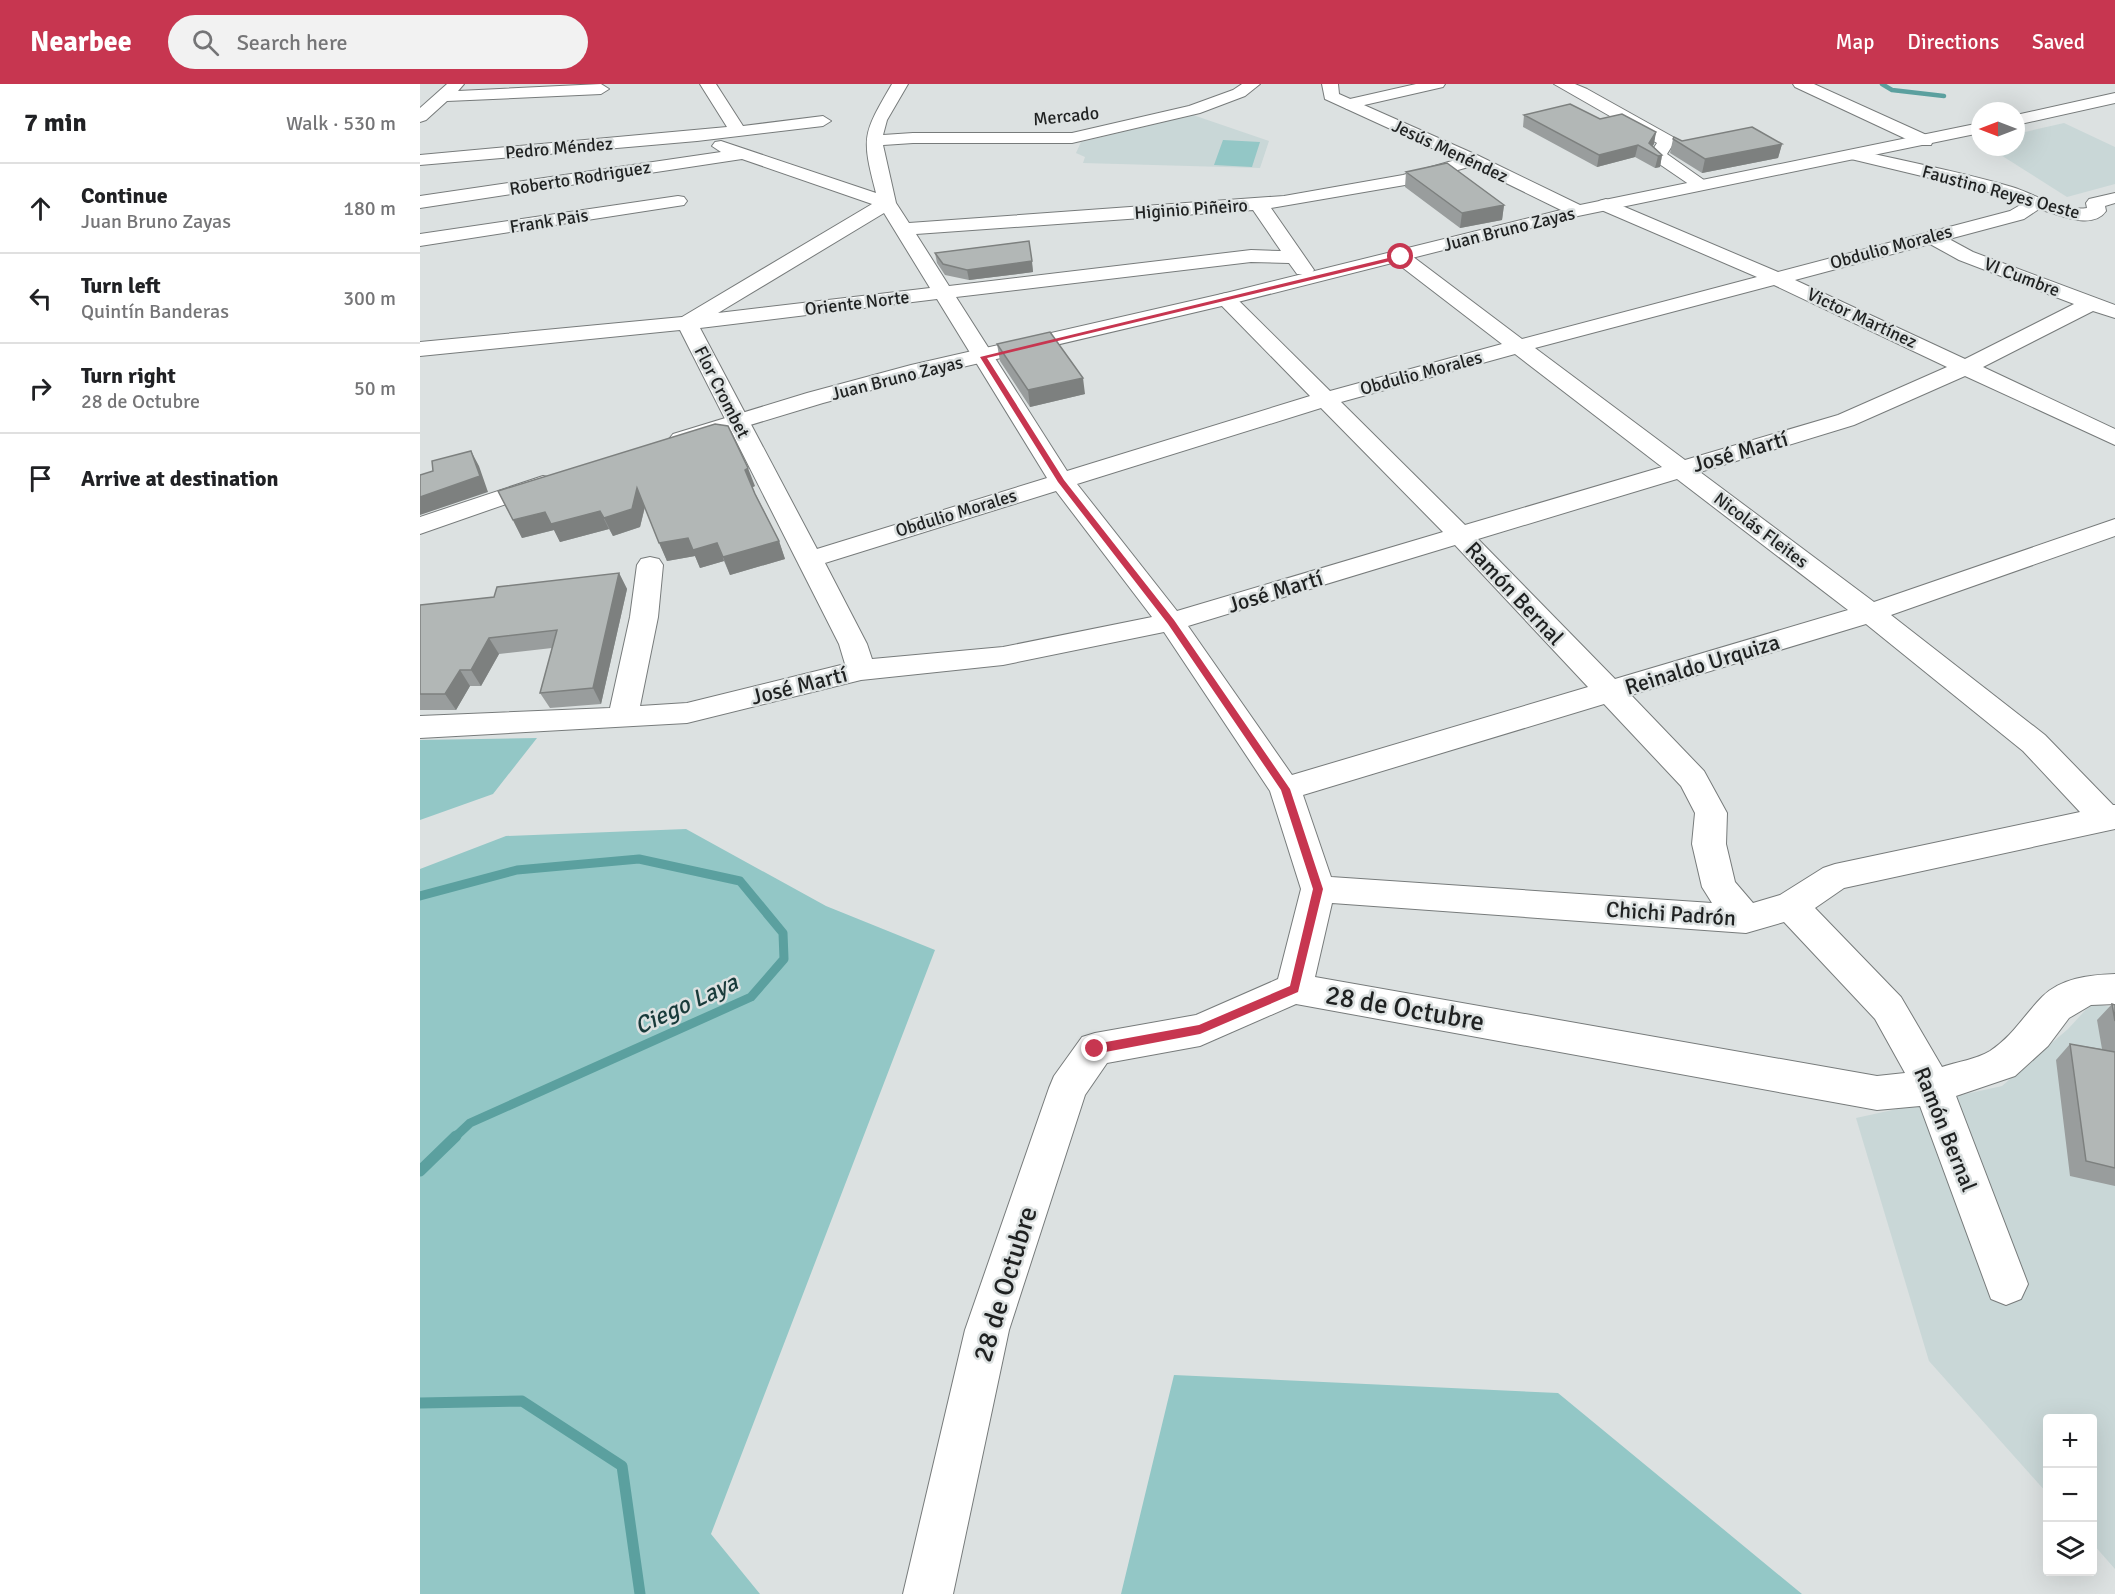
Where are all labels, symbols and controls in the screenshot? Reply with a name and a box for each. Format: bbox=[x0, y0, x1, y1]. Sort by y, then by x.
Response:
search box bbox=[168, 15, 588, 69]
text: Nearbee bbox=[30, 25, 132, 59]
icon: search bbox=[189, 26, 222, 59]
text: Search here bbox=[237, 29, 348, 56]
text: Map bbox=[1836, 29, 1874, 55]
text: Directions bbox=[1907, 29, 1999, 55]
text: Saved bbox=[2032, 29, 2085, 55]
street label: Mercado bbox=[1032, 102, 1100, 130]
north arrow bbox=[1971, 102, 2025, 156]
text: 7 min bbox=[24, 107, 87, 139]
text: Walk · 530 m bbox=[286, 111, 396, 136]
street label: Jesús Menéndez bbox=[1389, 115, 1511, 187]
street label: Pedro Méndez bbox=[504, 132, 614, 164]
street label: Roberto Rodriguez bbox=[508, 156, 652, 200]
street label: Faustino Reyes Oeste bbox=[1920, 160, 2082, 224]
text: Continue bbox=[81, 182, 168, 209]
icon: ahead bbox=[24, 192, 57, 225]
street label: Higinio Piñeiro bbox=[1133, 194, 1249, 224]
text: 180 m bbox=[343, 196, 396, 221]
street label: Juan Bruno Zayas bbox=[1441, 202, 1577, 256]
street label: Frank Pais bbox=[508, 204, 590, 238]
text: Juan Bruno Zayas bbox=[81, 209, 231, 234]
street label: Obdulio Morales bbox=[1827, 220, 1955, 274]
route start bbox=[1387, 243, 1413, 269]
street label: VI Cumbre bbox=[1981, 253, 2063, 301]
text: Turn left bbox=[81, 272, 161, 299]
icon: left bbox=[24, 282, 57, 315]
street label: Victor Martínez bbox=[1804, 283, 1920, 353]
text: 300 m bbox=[343, 286, 396, 311]
street label: Oriente Norte bbox=[803, 286, 911, 320]
text: Quintín Banderas bbox=[81, 299, 229, 324]
street label: Flor Crombet bbox=[689, 342, 755, 442]
street label: Obdulio Morales bbox=[1357, 346, 1485, 400]
street label: Juan Bruno Zayas bbox=[829, 351, 965, 405]
text: Turn right bbox=[81, 362, 176, 389]
icon: right bbox=[24, 372, 57, 405]
text: 50 m bbox=[354, 376, 396, 401]
text: 28 de Octubre bbox=[81, 389, 200, 414]
street label: José Martí bbox=[1689, 425, 1791, 478]
icon: arrive bbox=[24, 462, 57, 495]
text: Arrive at destination bbox=[81, 465, 278, 492]
street label: Obdulio Morales bbox=[893, 484, 1019, 542]
street label: Nicolás Fleites bbox=[1709, 487, 1813, 573]
street label: Ramón Bernal bbox=[1460, 536, 1570, 651]
street label: José Martí bbox=[1224, 564, 1326, 619]
street label: Reinaldo Urquiza bbox=[1621, 628, 1783, 701]
street label: José Martí bbox=[748, 661, 850, 710]
street label: Chichi Padrón bbox=[1605, 895, 1737, 932]
water label: Ciego Laya bbox=[630, 967, 743, 1041]
street label: 28 de Octubre bbox=[1323, 978, 1487, 1039]
route end bbox=[1081, 1035, 1107, 1061]
street label: Ramón Bernal bbox=[1908, 1063, 1983, 1195]
street label: 28 de Octubre bbox=[966, 1202, 1045, 1366]
map controls bbox=[2043, 1414, 2097, 1576]
button: + bbox=[2043, 1414, 2097, 1468]
button: − bbox=[2043, 1468, 2097, 1522]
button: layers bbox=[2043, 1522, 2097, 1576]

